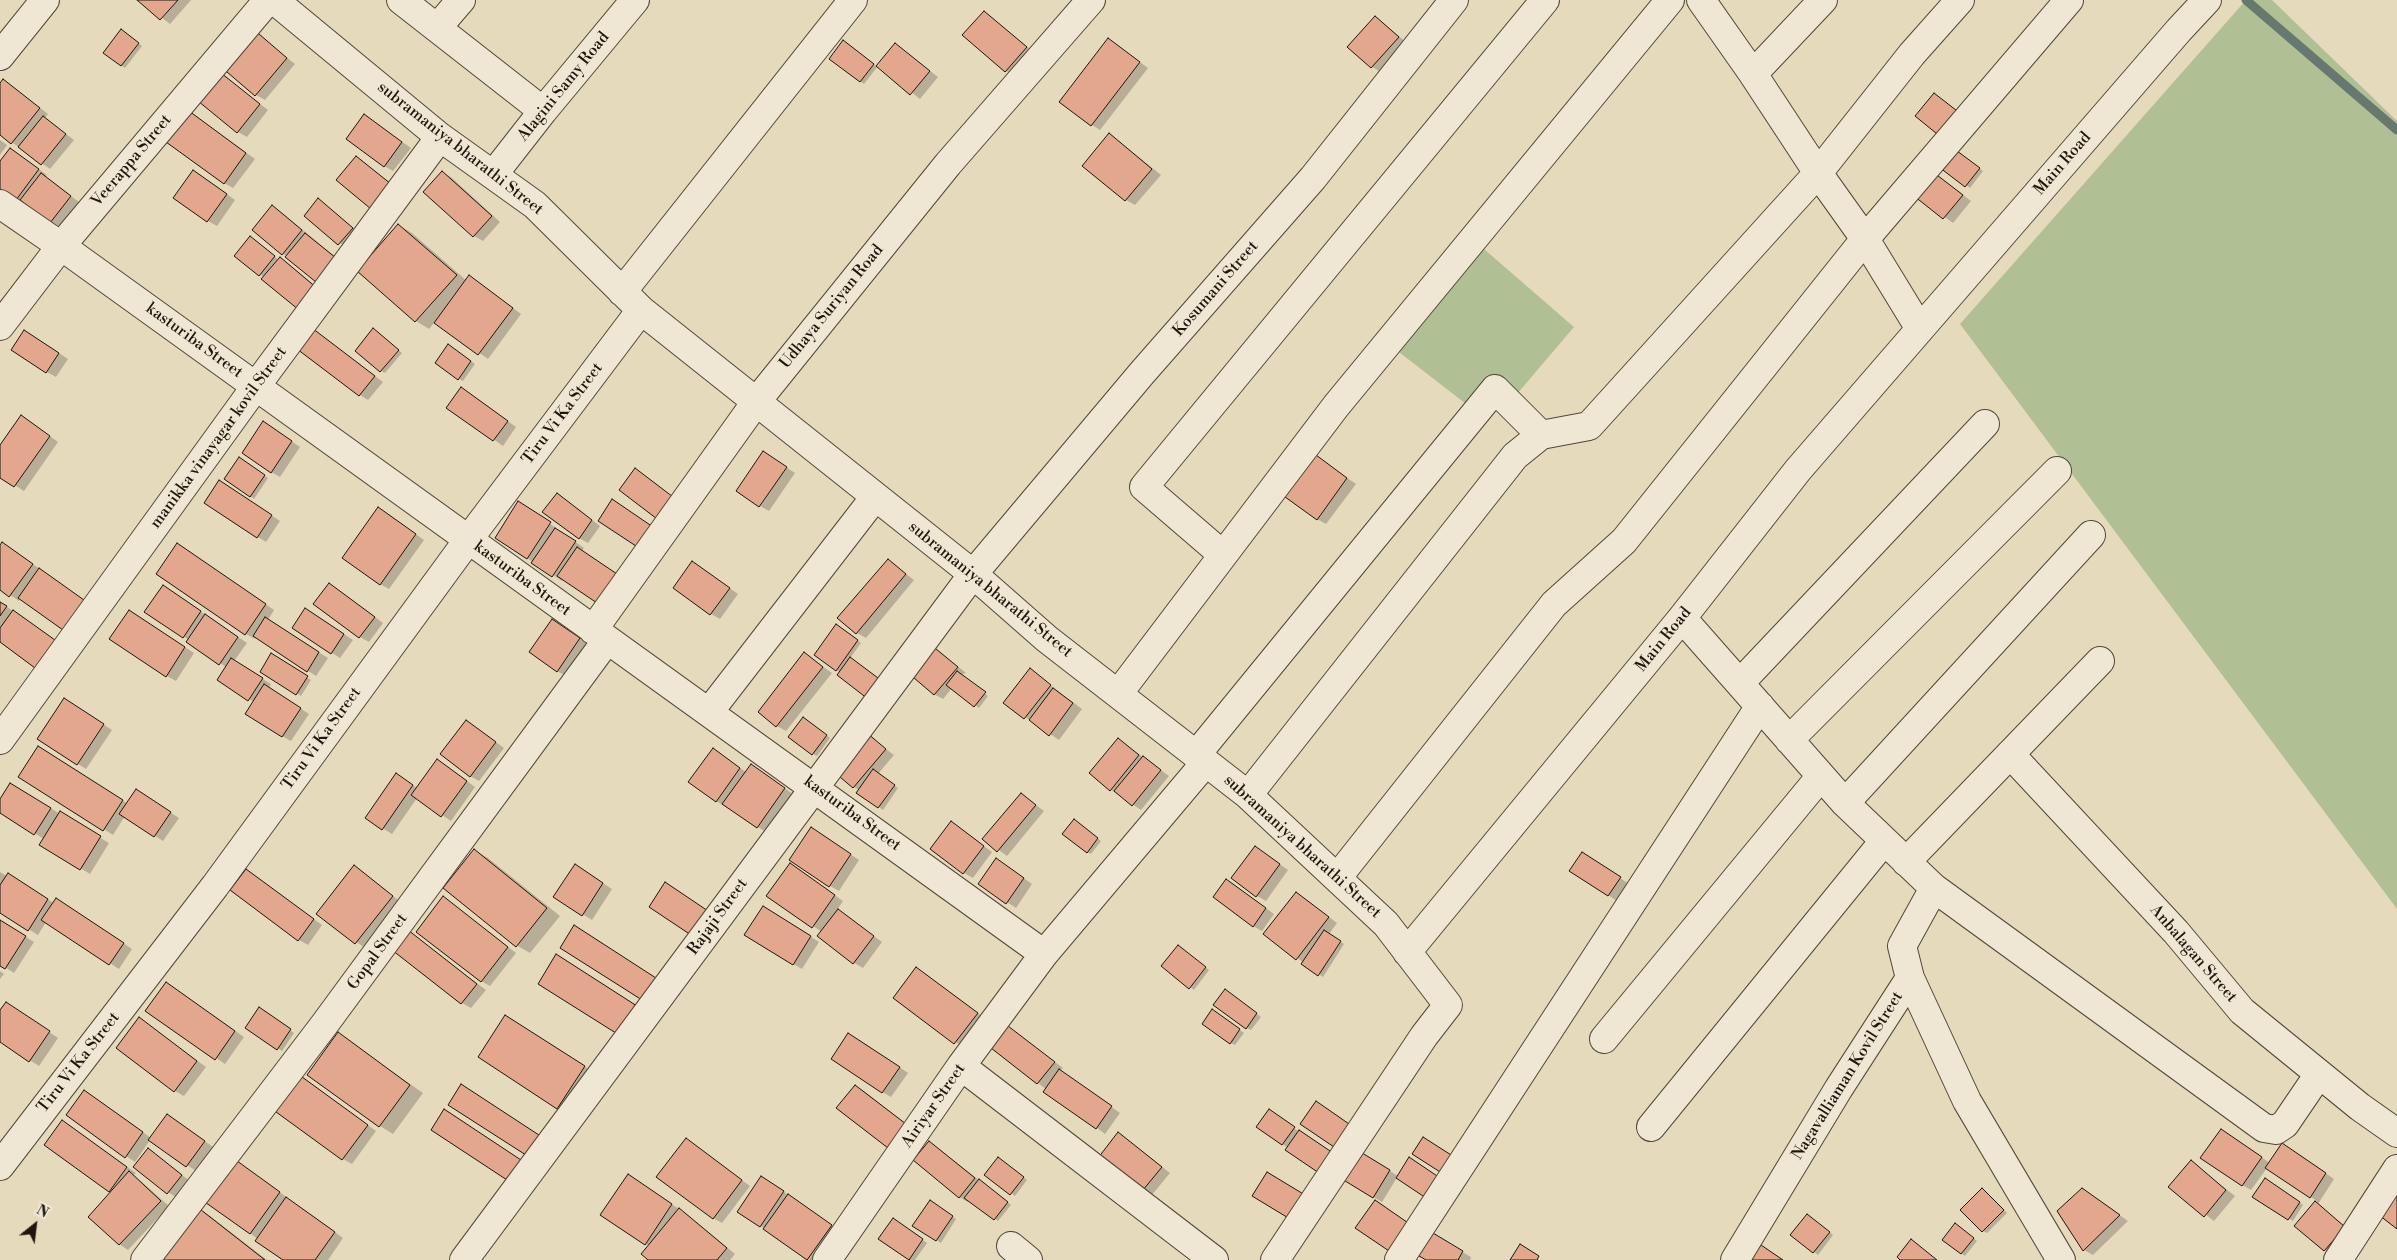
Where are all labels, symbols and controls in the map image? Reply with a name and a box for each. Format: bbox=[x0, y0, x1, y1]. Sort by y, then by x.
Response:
street label: Alagini Samy Road bbox=[514, 29, 614, 145]
street label: subramaniya bharathi Street bbox=[373, 78, 547, 220]
street label: Veerappa Street bbox=[88, 111, 176, 211]
street label: Main Road bbox=[2030, 128, 2096, 200]
street label: Kosumani Street bbox=[1169, 237, 1263, 341]
street label: Udhaya Suriyan Road bbox=[776, 241, 888, 373]
street label: kasturiba Street bbox=[142, 299, 246, 383]
street label: manikka vinayagar kovil Street bbox=[147, 343, 291, 533]
street label: Tiru Vi Ka Street bbox=[518, 359, 608, 469]
street label: subramaniya bharathi Street bbox=[904, 518, 1076, 662]
street label: kasturiba Street bbox=[470, 537, 574, 621]
street label: Main Road bbox=[1632, 604, 1696, 676]
street label: Tiru Vi Ka Street bbox=[278, 684, 366, 794]
street label: subramaniya bharathi Street bbox=[1219, 771, 1385, 923]
street label: kasturiba Street bbox=[800, 772, 904, 856]
street label: Rajaji Street bbox=[684, 875, 752, 959]
street label: Anbalagan Street bbox=[2145, 901, 2241, 1007]
street label: Gopal Street bbox=[344, 910, 412, 994]
street label: Nagavalliaman Kovil Street bbox=[1788, 988, 1908, 1164]
street label: Tiru Vi Ka Street bbox=[34, 1009, 124, 1117]
street label: Airiyar Street bbox=[898, 1060, 970, 1152]
north arrow bbox=[10, 1200, 60, 1250]
text: N bbox=[33, 1201, 51, 1222]

